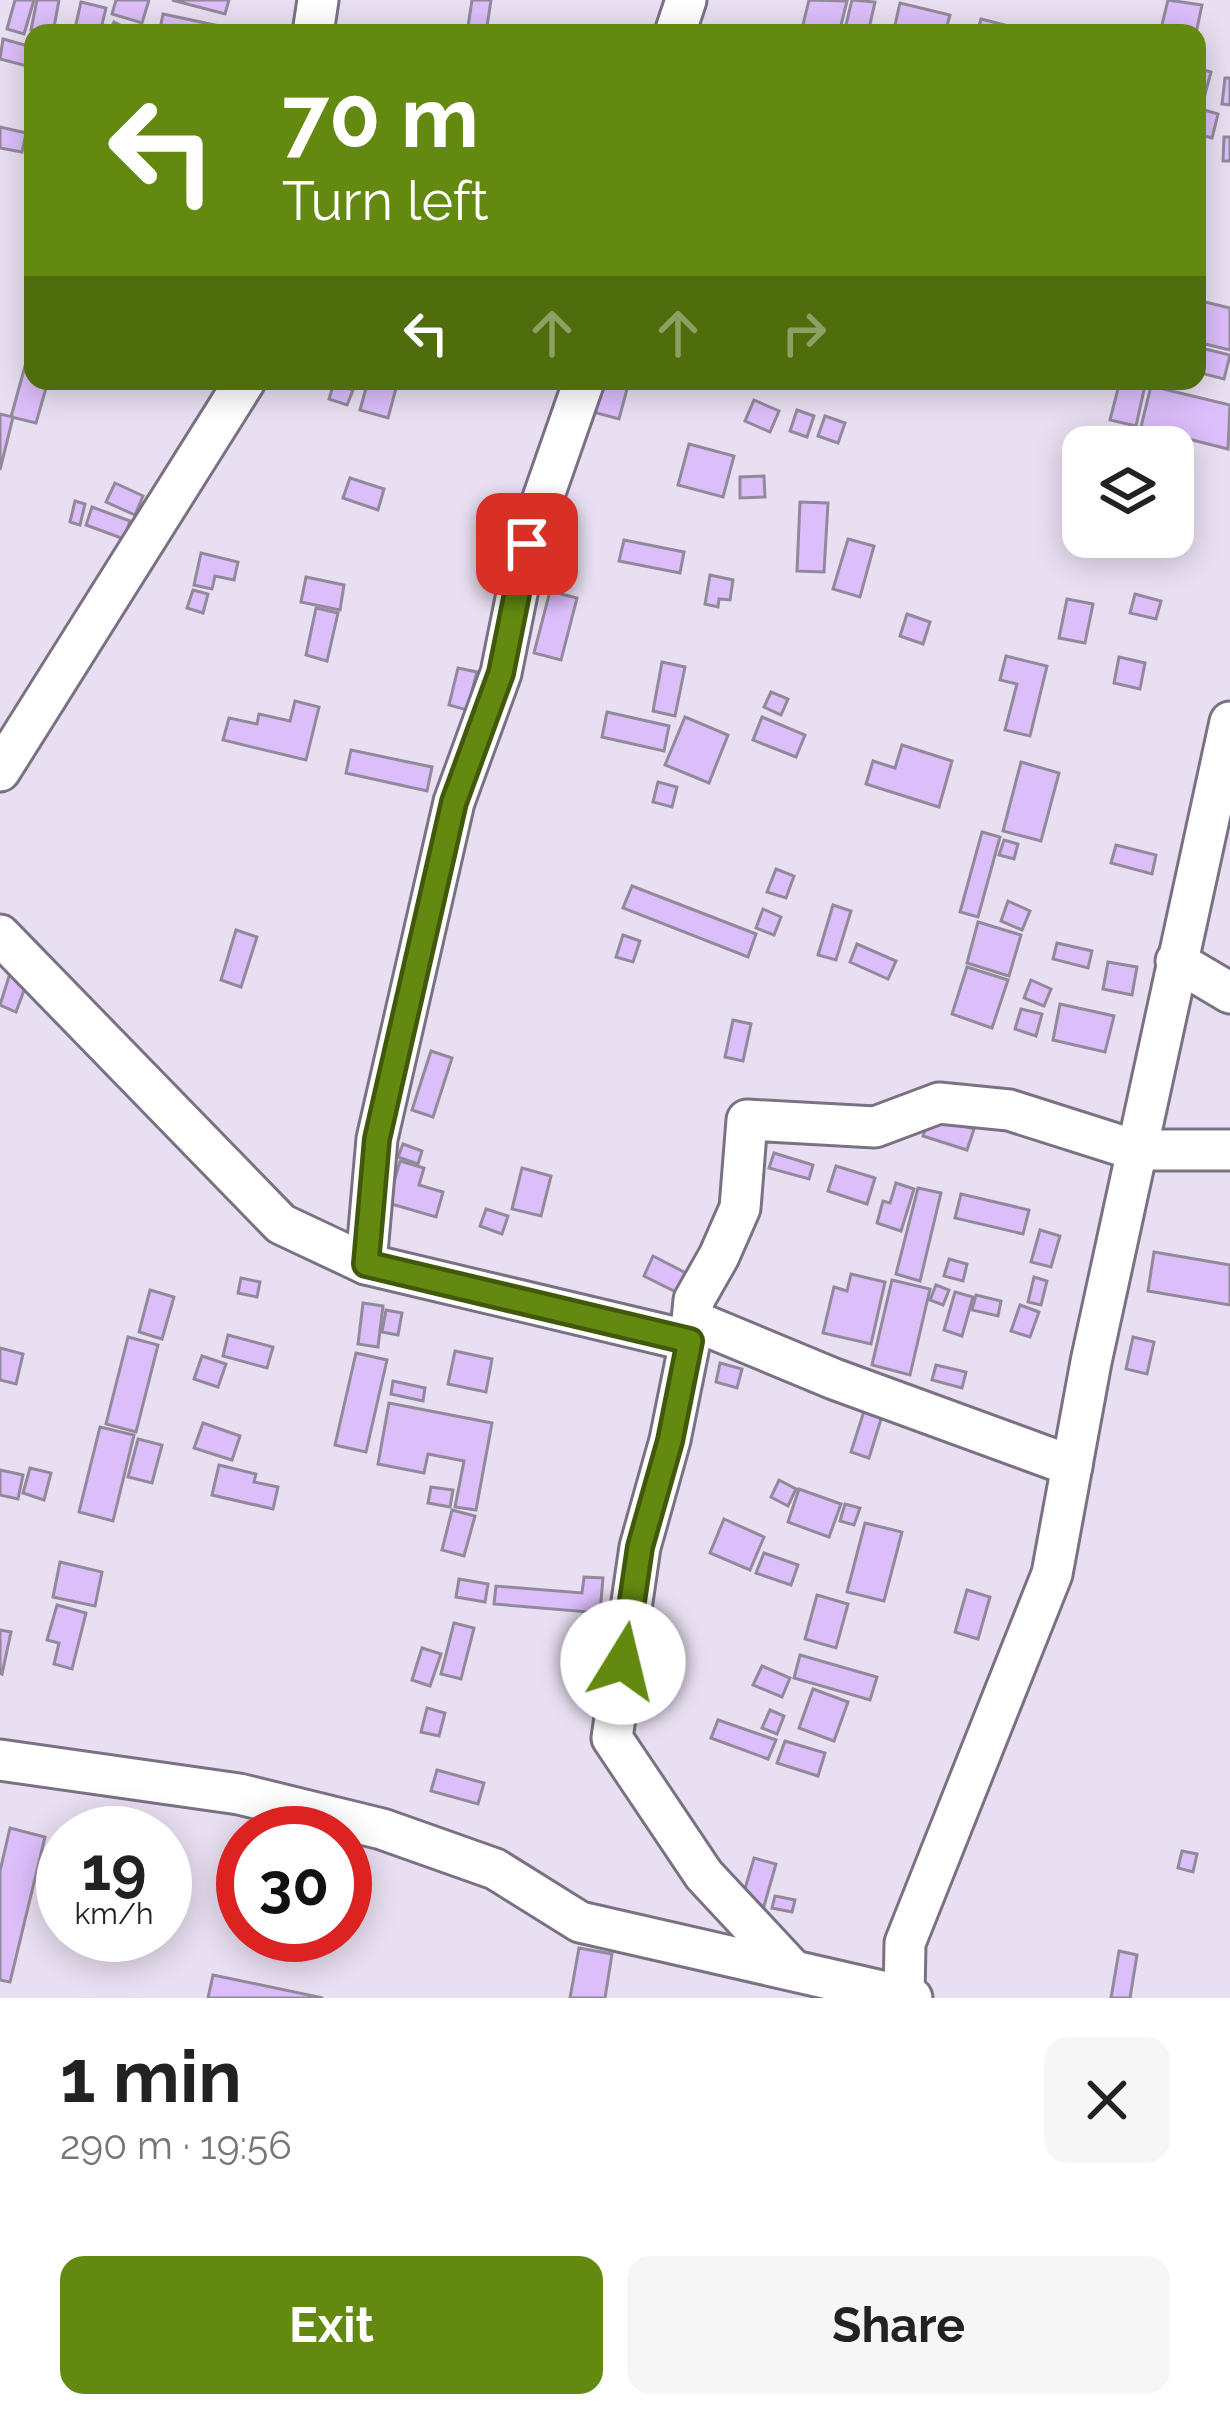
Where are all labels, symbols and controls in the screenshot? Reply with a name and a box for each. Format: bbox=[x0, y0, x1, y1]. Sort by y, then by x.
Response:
text: 70 m bbox=[282, 68, 479, 167]
icon: left bbox=[84, 72, 240, 228]
text: Turn left bbox=[282, 169, 489, 233]
icon: left bbox=[393, 300, 459, 366]
icon: ahead bbox=[519, 300, 585, 366]
icon: ahead bbox=[645, 300, 711, 366]
icon: right bbox=[771, 300, 837, 366]
map controls bbox=[1062, 426, 1194, 558]
button: layers bbox=[1062, 426, 1194, 558]
pin bbox=[476, 493, 578, 595]
icon: arrive bbox=[494, 511, 560, 577]
position arrow bbox=[560, 1599, 686, 1725]
speed limit sign: 30 bbox=[216, 1806, 372, 1962]
text: 19 bbox=[82, 1834, 146, 1904]
text: km/h bbox=[74, 1896, 154, 1931]
text: 1 min bbox=[60, 2034, 242, 2119]
button: close bbox=[1044, 2037, 1170, 2163]
text: 290 m · 19:56 bbox=[60, 2122, 292, 2168]
button: Exit bbox=[60, 2256, 603, 2394]
button: Share bbox=[627, 2256, 1170, 2394]

